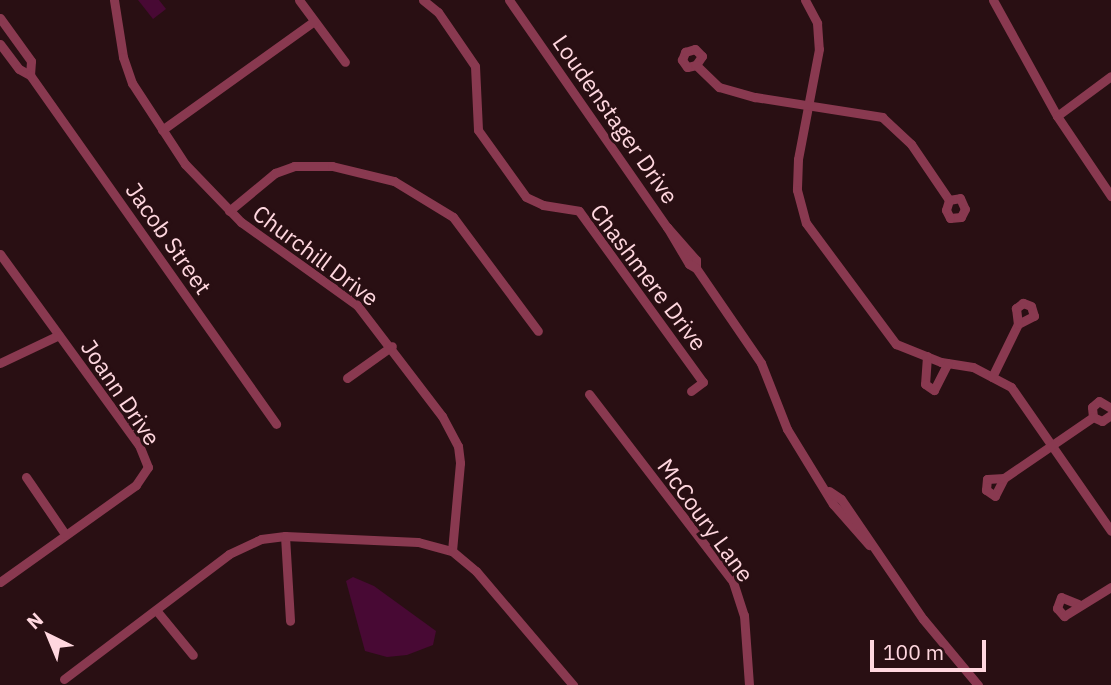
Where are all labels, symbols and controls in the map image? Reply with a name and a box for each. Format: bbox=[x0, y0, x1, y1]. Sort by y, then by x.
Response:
street label: Loudenstager Drive bbox=[547, 29, 685, 209]
street label: Jacob Street bbox=[120, 177, 218, 299]
street label: Chashmere Drive bbox=[585, 198, 713, 356]
street label: Churchill Drive bbox=[248, 199, 384, 311]
street label: Joann Drive bbox=[75, 334, 167, 450]
street label: McCoury Lane bbox=[652, 453, 760, 587]
north arrow bbox=[14, 601, 84, 671]
text: N bbox=[21, 607, 48, 634]
scale bar bbox=[873, 626, 988, 670]
text: 100 m bbox=[883, 638, 944, 666]

